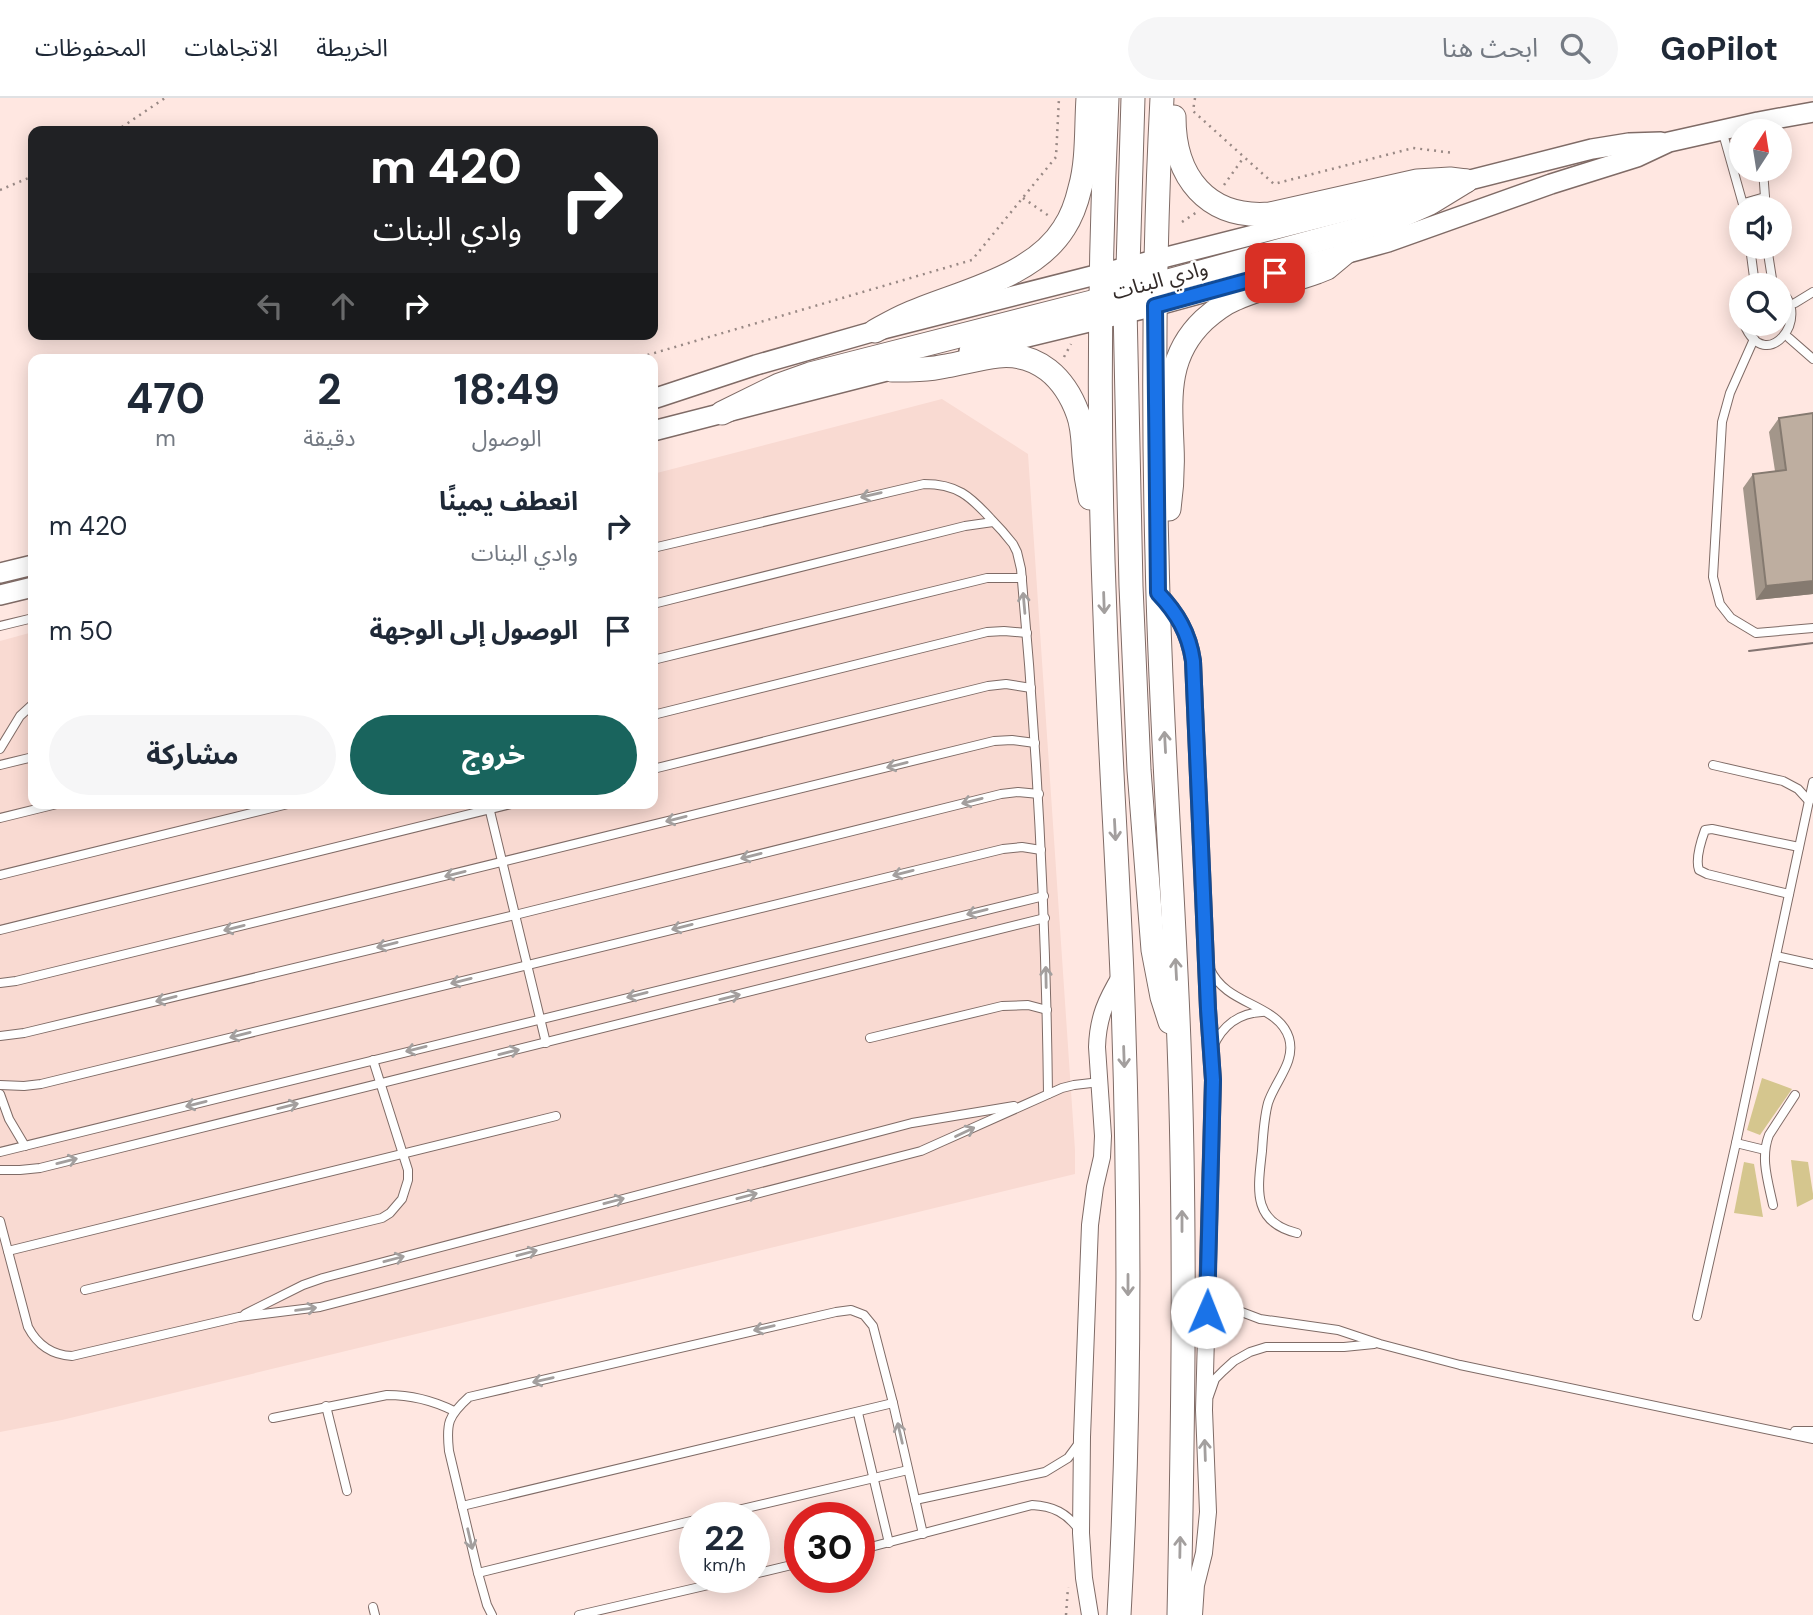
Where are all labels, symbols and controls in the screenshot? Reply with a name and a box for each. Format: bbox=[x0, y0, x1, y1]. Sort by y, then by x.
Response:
search box bbox=[1128, 17, 1618, 80]
text: GoPilot bbox=[1660, 27, 1778, 70]
icon: search bbox=[1556, 29, 1594, 67]
text: ابحث هنا bbox=[1442, 31, 1538, 65]
text: المحفوظات bbox=[35, 32, 146, 63]
text: الاتجاهات bbox=[184, 32, 278, 63]
text: الخريطة bbox=[316, 32, 388, 63]
north arrow bbox=[1729, 119, 1792, 182]
map controls bbox=[1729, 119, 1792, 336]
text: 420 m bbox=[370, 134, 522, 198]
icon: right bbox=[546, 154, 637, 245]
button: sound bbox=[1729, 196, 1792, 259]
text: وادي البنات bbox=[373, 208, 522, 250]
pin bbox=[1245, 243, 1305, 303]
street label: وادي البنات bbox=[1109, 254, 1211, 308]
icon: arrive bbox=[1256, 254, 1294, 292]
button: search bbox=[1729, 273, 1792, 336]
icon: left bbox=[251, 287, 289, 325]
icon: ahead bbox=[324, 287, 362, 325]
icon: right bbox=[397, 287, 435, 325]
text: 2 bbox=[317, 362, 341, 417]
text: 18:49 bbox=[454, 362, 560, 417]
text: 470 bbox=[126, 371, 205, 426]
text: m bbox=[155, 423, 176, 453]
text: دقيقة bbox=[303, 423, 356, 453]
text: الوصول bbox=[472, 423, 542, 453]
text: انعطف يمينًا bbox=[439, 484, 578, 518]
one-way arrow bbox=[860, 489, 883, 502]
icon: right bbox=[599, 507, 637, 545]
text: 420 m bbox=[49, 509, 127, 543]
text: وادي البنات bbox=[471, 538, 578, 568]
one-way arrow bbox=[1098, 591, 1111, 614]
one-way arrow bbox=[1017, 592, 1030, 615]
icon: arrive bbox=[599, 612, 637, 650]
text: الوصول إلى الوجهة bbox=[369, 613, 578, 647]
text: 50 m bbox=[49, 614, 113, 648]
button: مشاركة bbox=[49, 715, 336, 795]
button: خروج bbox=[350, 715, 637, 795]
one-way arrow bbox=[1159, 731, 1172, 754]
one-way arrow bbox=[886, 759, 909, 772]
one-way arrow bbox=[961, 795, 983, 808]
one-way arrow bbox=[665, 813, 688, 827]
one-way arrow bbox=[1108, 818, 1121, 841]
one-way arrow bbox=[740, 850, 763, 863]
one-way arrow bbox=[444, 867, 467, 881]
one-way arrow bbox=[892, 867, 915, 881]
one-way arrow bbox=[966, 906, 989, 919]
one-way arrow bbox=[671, 921, 694, 934]
one-way arrow bbox=[223, 922, 246, 935]
one-way arrow bbox=[376, 939, 399, 952]
one-way arrow bbox=[1169, 958, 1182, 981]
one-way arrow bbox=[1040, 966, 1053, 989]
one-way arrow bbox=[450, 975, 473, 988]
one-way arrow bbox=[626, 989, 649, 1002]
one-way arrow bbox=[718, 990, 741, 1003]
one-way arrow bbox=[155, 992, 178, 1006]
one-way arrow bbox=[229, 1029, 252, 1042]
one-way arrow bbox=[406, 1043, 428, 1056]
one-way arrow bbox=[497, 1045, 520, 1058]
one-way arrow bbox=[1118, 1046, 1131, 1069]
one-way arrow bbox=[185, 1098, 207, 1111]
one-way arrow bbox=[276, 1099, 299, 1113]
one-way arrow bbox=[954, 1125, 975, 1138]
one-way arrow bbox=[55, 1154, 78, 1167]
one-way arrow bbox=[735, 1189, 758, 1202]
one-way arrow bbox=[603, 1194, 625, 1207]
one-way arrow bbox=[1175, 1210, 1189, 1233]
one-way arrow bbox=[515, 1246, 538, 1259]
one-way arrow bbox=[383, 1252, 405, 1265]
one-way arrow bbox=[1121, 1273, 1135, 1296]
position arrow bbox=[1170, 1275, 1244, 1349]
one-way arrow bbox=[295, 1302, 317, 1315]
one-way arrow bbox=[753, 1322, 776, 1336]
one-way arrow bbox=[532, 1374, 554, 1387]
one-way arrow bbox=[893, 1422, 906, 1445]
one-way arrow bbox=[1198, 1439, 1211, 1462]
speed limit sign: 30 bbox=[784, 1502, 875, 1593]
text: 22 bbox=[704, 1515, 745, 1561]
one-way arrow bbox=[464, 1527, 477, 1550]
one-way arrow bbox=[1174, 1536, 1187, 1559]
text: km/h bbox=[703, 1553, 746, 1577]

